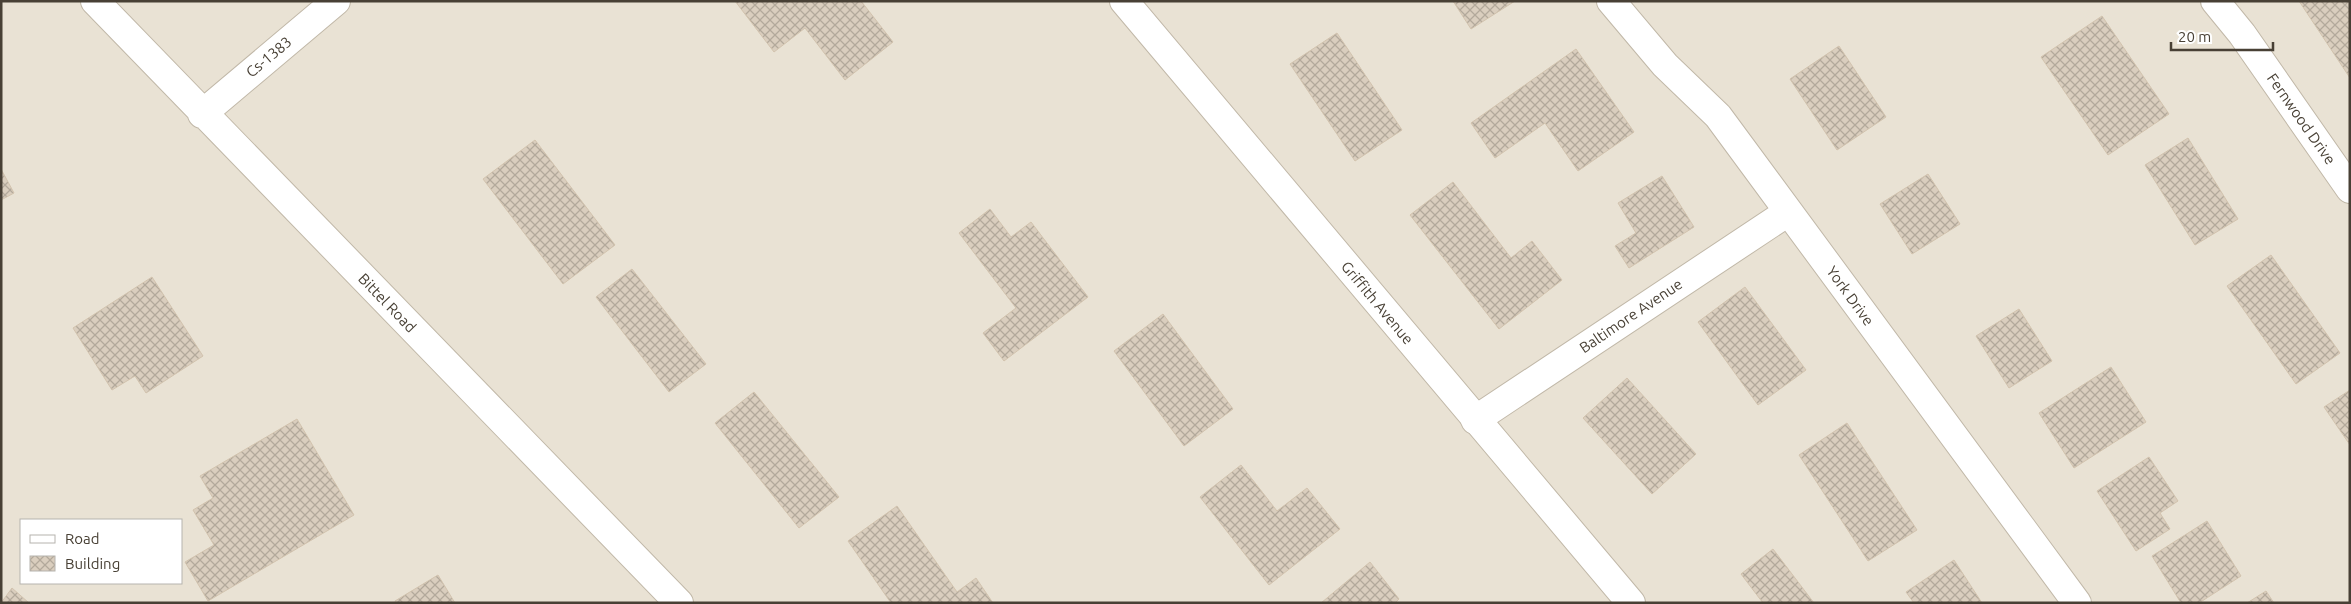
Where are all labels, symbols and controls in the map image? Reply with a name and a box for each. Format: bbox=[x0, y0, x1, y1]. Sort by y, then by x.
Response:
scale bar bbox=[2171, 20, 2274, 52]
text: 20 m bbox=[2178, 28, 2211, 45]
street label: Cs-1383 bbox=[243, 33, 295, 80]
street label: Fernwood Drive bbox=[2264, 70, 2339, 168]
street label: Griffith Avenue bbox=[1338, 258, 1417, 348]
street label: York Drive bbox=[1823, 263, 1878, 329]
street label: Bittel Road bbox=[355, 270, 420, 336]
street label: Baltimore Avenue bbox=[1576, 275, 1685, 356]
legend bbox=[20, 519, 182, 584]
text: Road bbox=[65, 530, 100, 547]
text: Building bbox=[65, 555, 120, 572]

